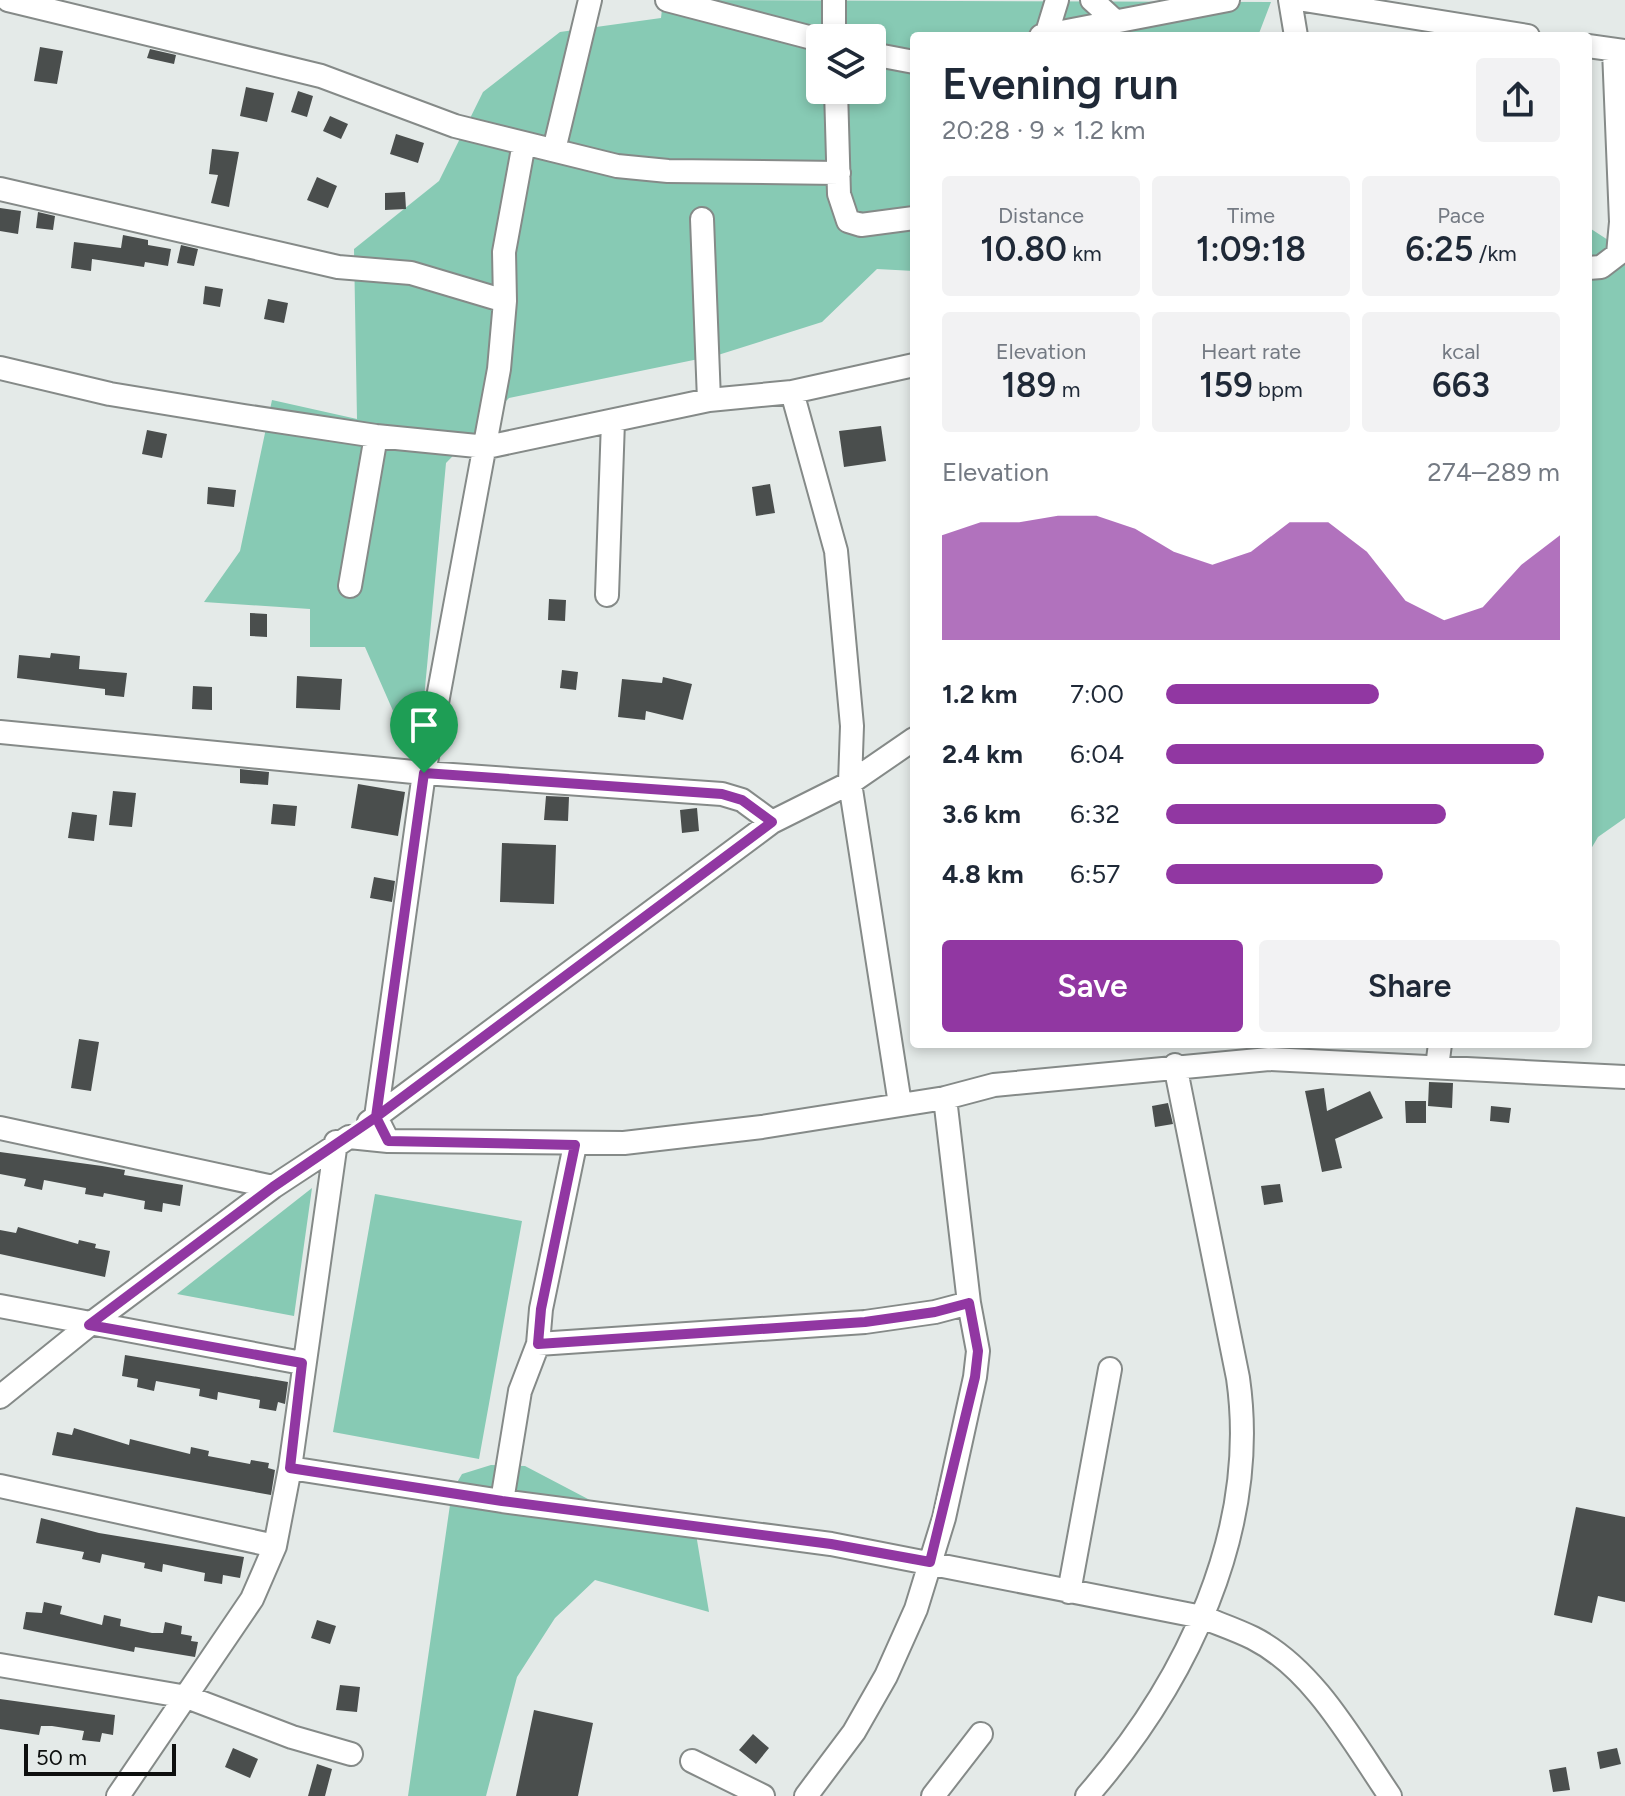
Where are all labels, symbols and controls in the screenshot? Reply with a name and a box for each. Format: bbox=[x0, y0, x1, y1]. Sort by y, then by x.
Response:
map controls bbox=[806, 24, 886, 104]
button: layers bbox=[806, 24, 886, 104]
text: Evening run bbox=[942, 57, 1179, 110]
button: share bbox=[1476, 58, 1560, 142]
text: 20:28 · 9 × 1.2 km bbox=[942, 114, 1145, 146]
text: Distance bbox=[998, 202, 1084, 229]
text: Time bbox=[1227, 202, 1275, 229]
text: Pace bbox=[1437, 202, 1485, 229]
text: 10.80 bbox=[980, 229, 1067, 270]
text: 1:09:18 bbox=[1196, 229, 1306, 270]
text: 6:25 bbox=[1405, 229, 1473, 270]
text: km bbox=[1067, 240, 1102, 267]
text: /km bbox=[1473, 240, 1517, 267]
text: Elevation bbox=[996, 338, 1086, 365]
text: Heart rate bbox=[1201, 338, 1301, 365]
text: kcal bbox=[1442, 338, 1480, 365]
text: 189 bbox=[1002, 365, 1056, 406]
text: 159 bbox=[1199, 365, 1253, 406]
text: 663 bbox=[1432, 365, 1490, 406]
text: m bbox=[1056, 376, 1080, 403]
text: bpm bbox=[1253, 376, 1303, 403]
text: Elevation bbox=[942, 456, 1049, 488]
text: 274–289 m bbox=[1427, 456, 1560, 488]
text: 1.2 km bbox=[942, 678, 1017, 710]
text: 7:00 bbox=[1070, 678, 1124, 710]
pin bbox=[390, 691, 458, 773]
icon: arrive bbox=[402, 703, 446, 747]
text: 2.4 km bbox=[942, 738, 1023, 770]
text: 6:04 bbox=[1070, 738, 1124, 770]
text: 3.6 km bbox=[942, 798, 1021, 830]
text: 6:32 bbox=[1070, 798, 1120, 830]
text: 4.8 km bbox=[942, 858, 1024, 890]
text: 6:57 bbox=[1070, 858, 1120, 890]
button: Save bbox=[942, 940, 1243, 1032]
button: Share bbox=[1259, 940, 1560, 1032]
scale bar bbox=[24, 1740, 176, 1776]
text: 50 m bbox=[36, 1744, 87, 1771]

